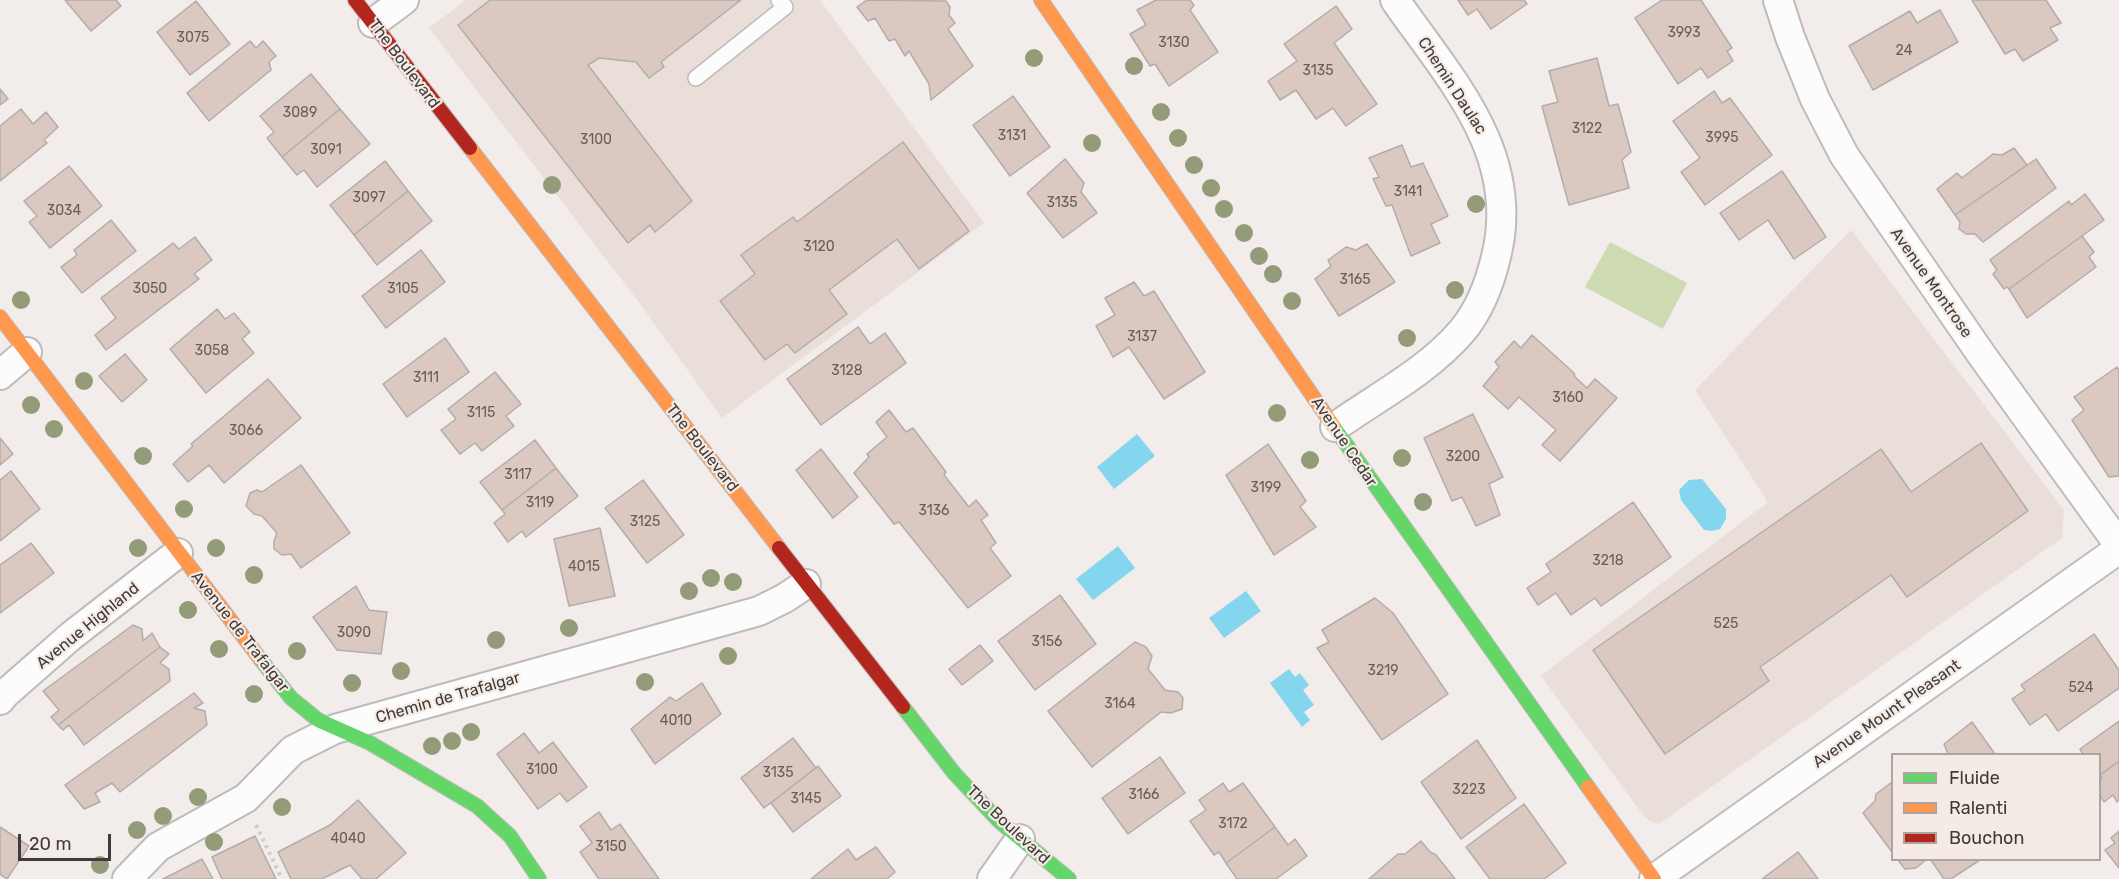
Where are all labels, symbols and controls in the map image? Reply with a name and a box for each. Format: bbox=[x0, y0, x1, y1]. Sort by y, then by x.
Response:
street label: The Boulevard bbox=[364, 16, 444, 112]
house number: 3993 bbox=[1667, 25, 1701, 41]
house number: 3075 bbox=[177, 30, 209, 46]
street label: Chemin Daulac bbox=[1413, 34, 1491, 138]
house number: 3130 bbox=[1158, 35, 1190, 51]
house number: 24 bbox=[1896, 43, 1912, 59]
house number: 3135 bbox=[1303, 63, 1333, 79]
house number: 3089 bbox=[283, 105, 317, 121]
house number: 3122 bbox=[1572, 121, 1602, 137]
house number: 3131 bbox=[998, 128, 1026, 144]
house number: 3995 bbox=[1705, 130, 1739, 146]
house number: 3100 bbox=[580, 132, 612, 148]
house number: 3091 bbox=[310, 142, 342, 158]
house number: 3141 bbox=[1394, 184, 1422, 200]
house number: 3097 bbox=[353, 190, 385, 206]
house number: 3135 bbox=[1047, 195, 1077, 211]
house number: 3034 bbox=[47, 203, 81, 219]
street label: Avenue Montrose bbox=[1886, 224, 1976, 342]
house number: 3120 bbox=[803, 239, 835, 255]
house number: 3165 bbox=[1340, 272, 1370, 288]
house number: 3050 bbox=[133, 281, 167, 297]
house number: 3105 bbox=[387, 281, 419, 297]
house number: 3137 bbox=[1127, 329, 1157, 345]
house number: 3058 bbox=[195, 343, 229, 359]
house number: 3128 bbox=[831, 363, 863, 379]
house number: 3111 bbox=[413, 370, 439, 386]
house number: 3160 bbox=[1552, 390, 1584, 406]
street label: Avenue Cedar bbox=[1307, 394, 1381, 490]
street label: The Boulevard bbox=[662, 400, 742, 496]
house number: 3115 bbox=[467, 405, 495, 421]
house number: 3066 bbox=[229, 423, 263, 439]
house number: 3200 bbox=[1446, 449, 1480, 465]
house number: 3117 bbox=[504, 467, 532, 483]
house number: 3199 bbox=[1251, 480, 1281, 496]
house number: 3119 bbox=[526, 495, 554, 511]
house number: 3136 bbox=[918, 503, 950, 519]
house number: 3125 bbox=[630, 514, 660, 530]
house number: 3218 bbox=[1592, 553, 1624, 569]
house number: 4015 bbox=[568, 559, 600, 575]
street label: Avenue de Trafalgar bbox=[187, 568, 293, 696]
street label: Avenue Highland bbox=[33, 579, 143, 673]
house number: 525 bbox=[1714, 616, 1738, 632]
house number: 3090 bbox=[337, 625, 371, 641]
house number: 3156 bbox=[1032, 634, 1062, 650]
street label: Avenue Mount Pleasant bbox=[1809, 656, 1965, 772]
house number: 3219 bbox=[1368, 663, 1398, 679]
street label: Chemin de Trafalgar bbox=[374, 668, 522, 728]
house number: 524 bbox=[2068, 680, 2094, 696]
house number: 3164 bbox=[1104, 696, 1136, 712]
house number: 4010 bbox=[660, 713, 692, 729]
legend bbox=[1891, 753, 2101, 861]
house number: 3100 bbox=[526, 762, 558, 778]
house number: 3135 bbox=[763, 765, 793, 781]
text: Fluide bbox=[1949, 767, 2000, 789]
street label: The Boulevard bbox=[963, 782, 1053, 868]
house number: 3223 bbox=[1452, 782, 1486, 798]
house number: 3166 bbox=[1128, 787, 1160, 803]
house number: 3145 bbox=[790, 791, 822, 807]
text: Ralenti bbox=[1949, 797, 2007, 819]
house number: 3172 bbox=[1218, 816, 1248, 832]
scale bar bbox=[21, 822, 114, 860]
text: Bouchon bbox=[1949, 827, 2024, 849]
house number: 4040 bbox=[330, 831, 366, 847]
text: 20 m bbox=[29, 833, 71, 855]
house number: 3150 bbox=[595, 839, 627, 855]

